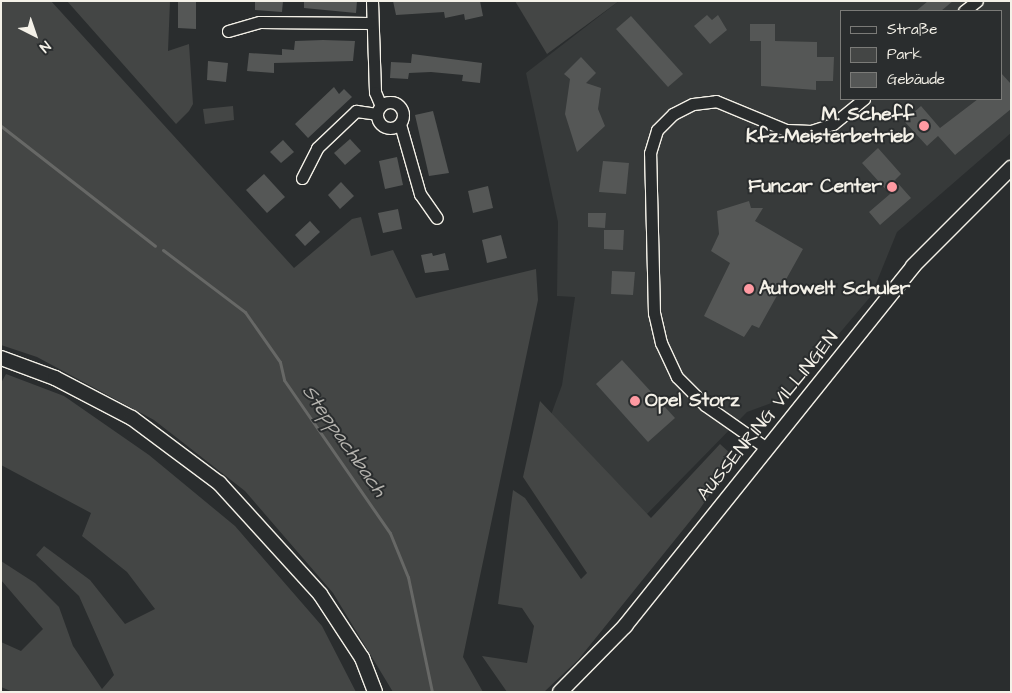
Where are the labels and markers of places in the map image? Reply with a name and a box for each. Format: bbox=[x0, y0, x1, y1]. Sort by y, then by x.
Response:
place label: M. Scheff Kfz-Meisterbetrieb bbox=[746, 104, 914, 148]
marker: M. Scheff Kfz-Meisterbetrieb bbox=[918, 120, 930, 132]
place label: Funcar Center bbox=[748, 176, 882, 198]
marker: Funcar Center bbox=[886, 181, 898, 193]
place label: Autowelt Schuler bbox=[759, 278, 910, 300]
marker: Autowelt Schuler bbox=[743, 283, 755, 295]
place label: Opel Storz bbox=[645, 390, 740, 412]
marker: Opel Storz bbox=[629, 395, 641, 407]

